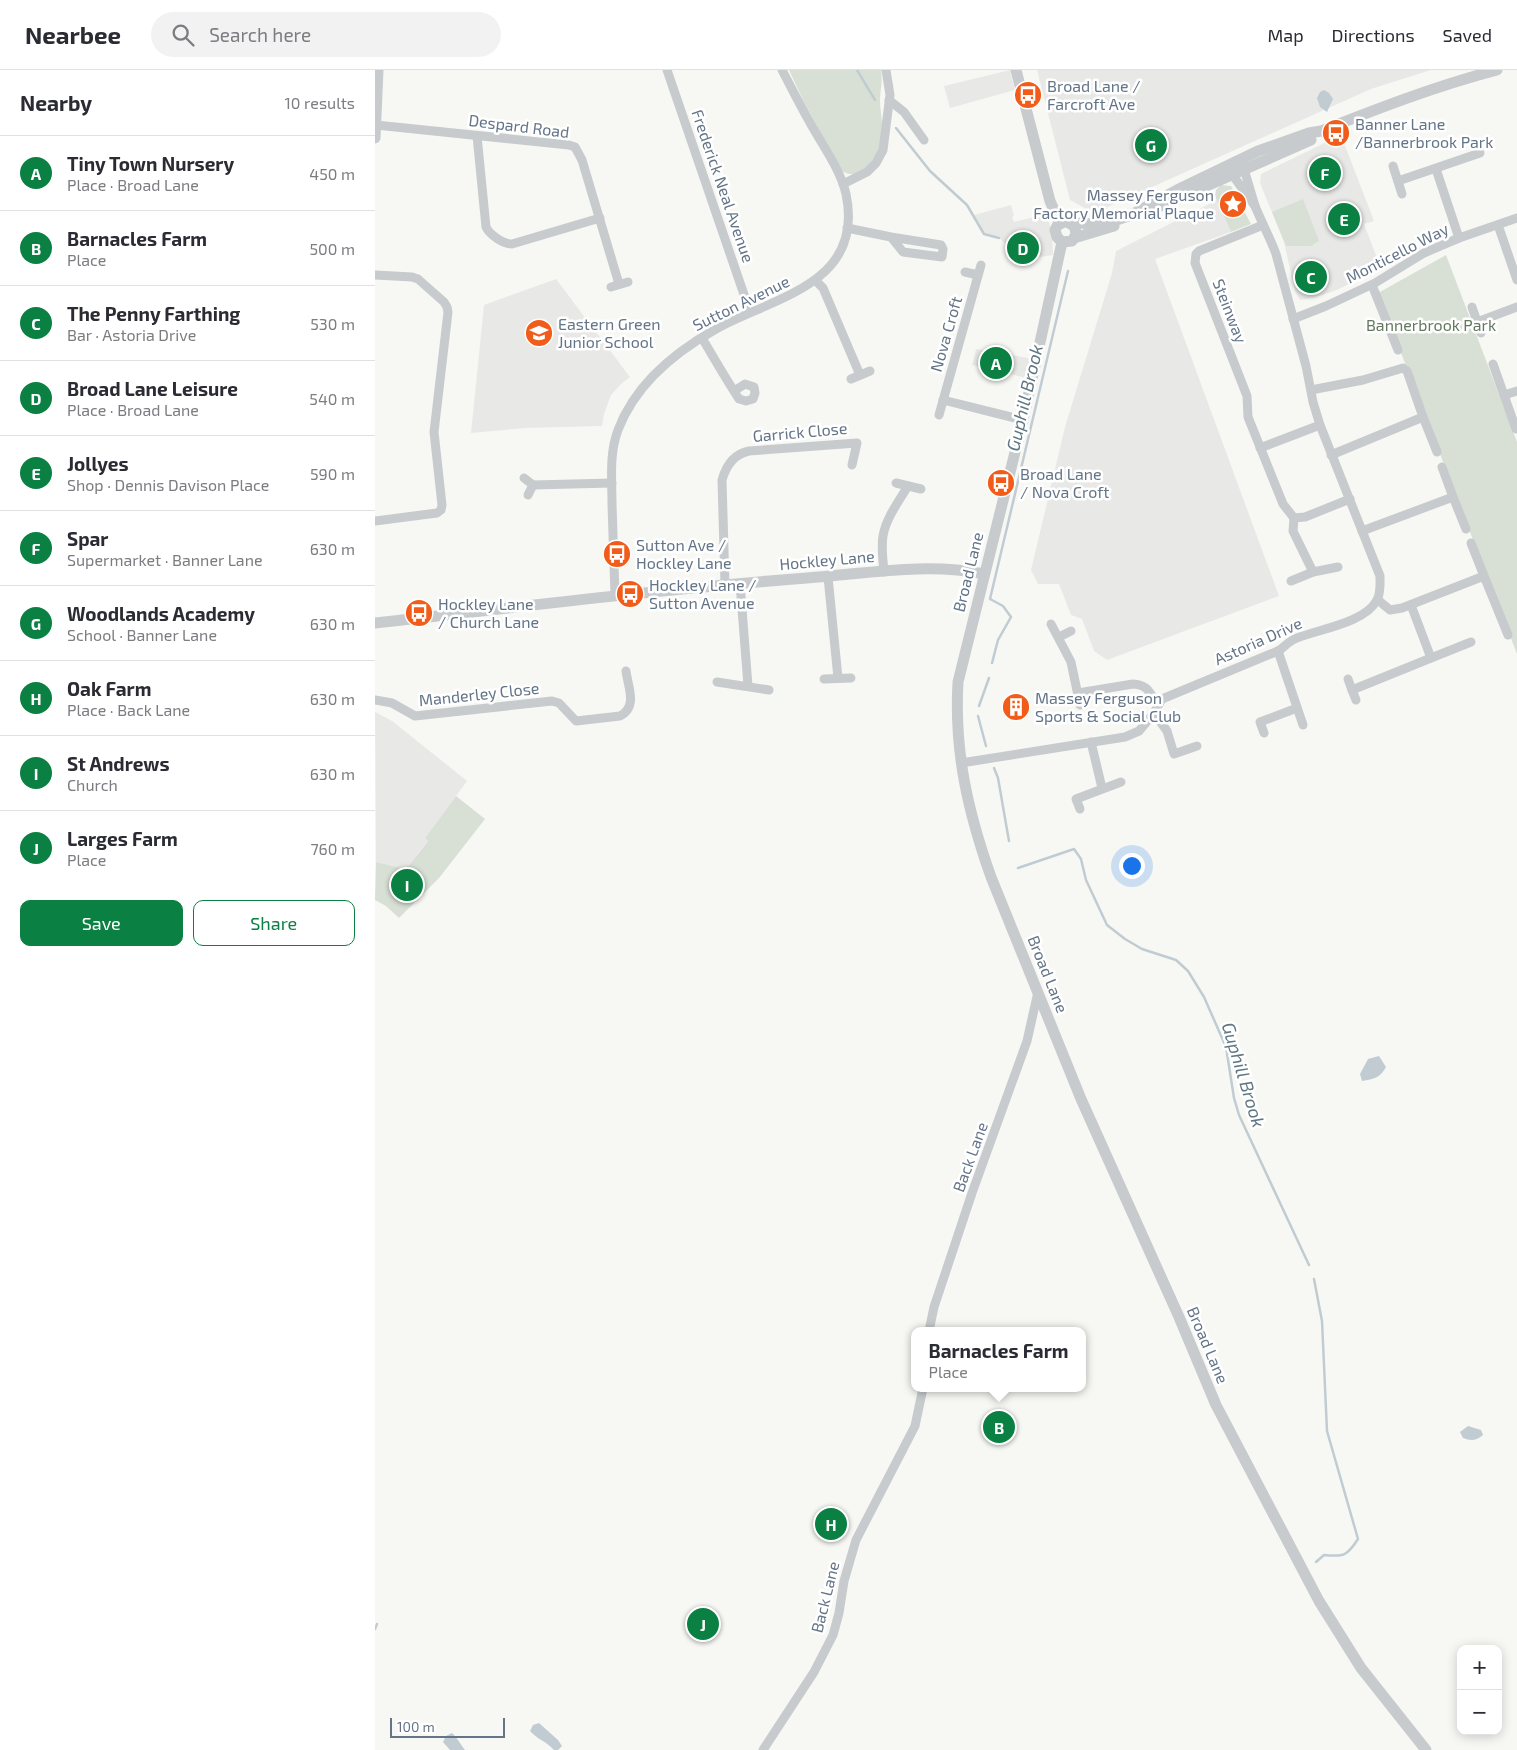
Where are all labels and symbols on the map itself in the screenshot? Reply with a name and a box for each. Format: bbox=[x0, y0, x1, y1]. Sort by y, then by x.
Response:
place label: Broad Lane / Farcroft Ave bbox=[1047, 76, 1140, 113]
bus stop icon: Broad Lane / Farcroft Ave bbox=[1013, 80, 1043, 110]
street label: Frederick Neal Avenue bbox=[688, 107, 759, 265]
street label: Despard Road bbox=[468, 110, 570, 141]
place label: Banner Lane /Bannerbrook Park bbox=[1355, 114, 1493, 151]
bus stop icon: Banner Lane /Bannerbrook Park bbox=[1321, 118, 1351, 148]
pin: G bbox=[1135, 126, 1167, 164]
pin: F bbox=[1309, 154, 1341, 192]
place label: Massey Ferguson Factory Memorial Plaque bbox=[1033, 185, 1214, 222]
place icon: Massey Ferguson Factory Memorial Plaque bbox=[1218, 189, 1248, 219]
pin: E bbox=[1328, 200, 1360, 238]
street label: Monticello Way bbox=[1342, 218, 1452, 287]
pin: D bbox=[1007, 229, 1039, 267]
pin: C bbox=[1295, 258, 1327, 296]
street label: Sutton Avenue bbox=[689, 271, 792, 334]
street label: Steinway bbox=[1210, 276, 1252, 346]
street label: Nova Croft bbox=[926, 294, 965, 374]
place label: Eastern Green Junior School bbox=[558, 314, 661, 351]
park label: Bannerbrook Park bbox=[1366, 315, 1496, 334]
school or university icon: Eastern Green Junior School bbox=[524, 318, 554, 348]
water label: Guphill Brook bbox=[1001, 342, 1047, 453]
pin: A bbox=[980, 344, 1012, 382]
street label: Garrick Close bbox=[752, 418, 848, 445]
place label: Broad Lane / Nova Croft bbox=[1020, 464, 1109, 501]
bus stop icon: Broad Lane / Nova Croft bbox=[986, 468, 1016, 498]
street label: Broad Lane bbox=[948, 530, 987, 614]
place label: Sutton Ave / Hockley Lane bbox=[636, 535, 732, 572]
bus stop icon: Sutton Ave / Hockley Lane bbox=[602, 539, 632, 569]
street label: Hockley Lane bbox=[778, 546, 875, 573]
place label: Hockley Lane / Sutton Avenue bbox=[649, 575, 756, 612]
bus stop icon: Hockley Lane / Sutton Avenue bbox=[615, 579, 645, 609]
place label: Hockley Lane / Church Lane bbox=[438, 594, 539, 631]
bus stop icon: Hockley Lane / Church Lane bbox=[404, 598, 434, 628]
street label: Astoria Drive bbox=[1211, 613, 1305, 668]
street label: Manderley Close bbox=[418, 678, 540, 709]
place label: Massey Ferguson Sports & Social Club bbox=[1035, 688, 1181, 725]
building icon: Massey Ferguson Sports & Social Club bbox=[1001, 692, 1031, 722]
your location bbox=[1119, 853, 1145, 879]
pin: I bbox=[391, 866, 423, 904]
street label: Broad Lane bbox=[1024, 932, 1073, 1015]
water label: Guphill Brook bbox=[1218, 1020, 1270, 1130]
street label: Back Lane bbox=[948, 1119, 991, 1194]
street label: Broad Lane bbox=[1184, 1304, 1233, 1386]
pin: B bbox=[983, 1408, 1015, 1446]
pin: H bbox=[815, 1505, 847, 1543]
street label: Back Lane bbox=[806, 1559, 843, 1635]
pin: J bbox=[687, 1605, 719, 1643]
scale bar bbox=[390, 1715, 505, 1738]

